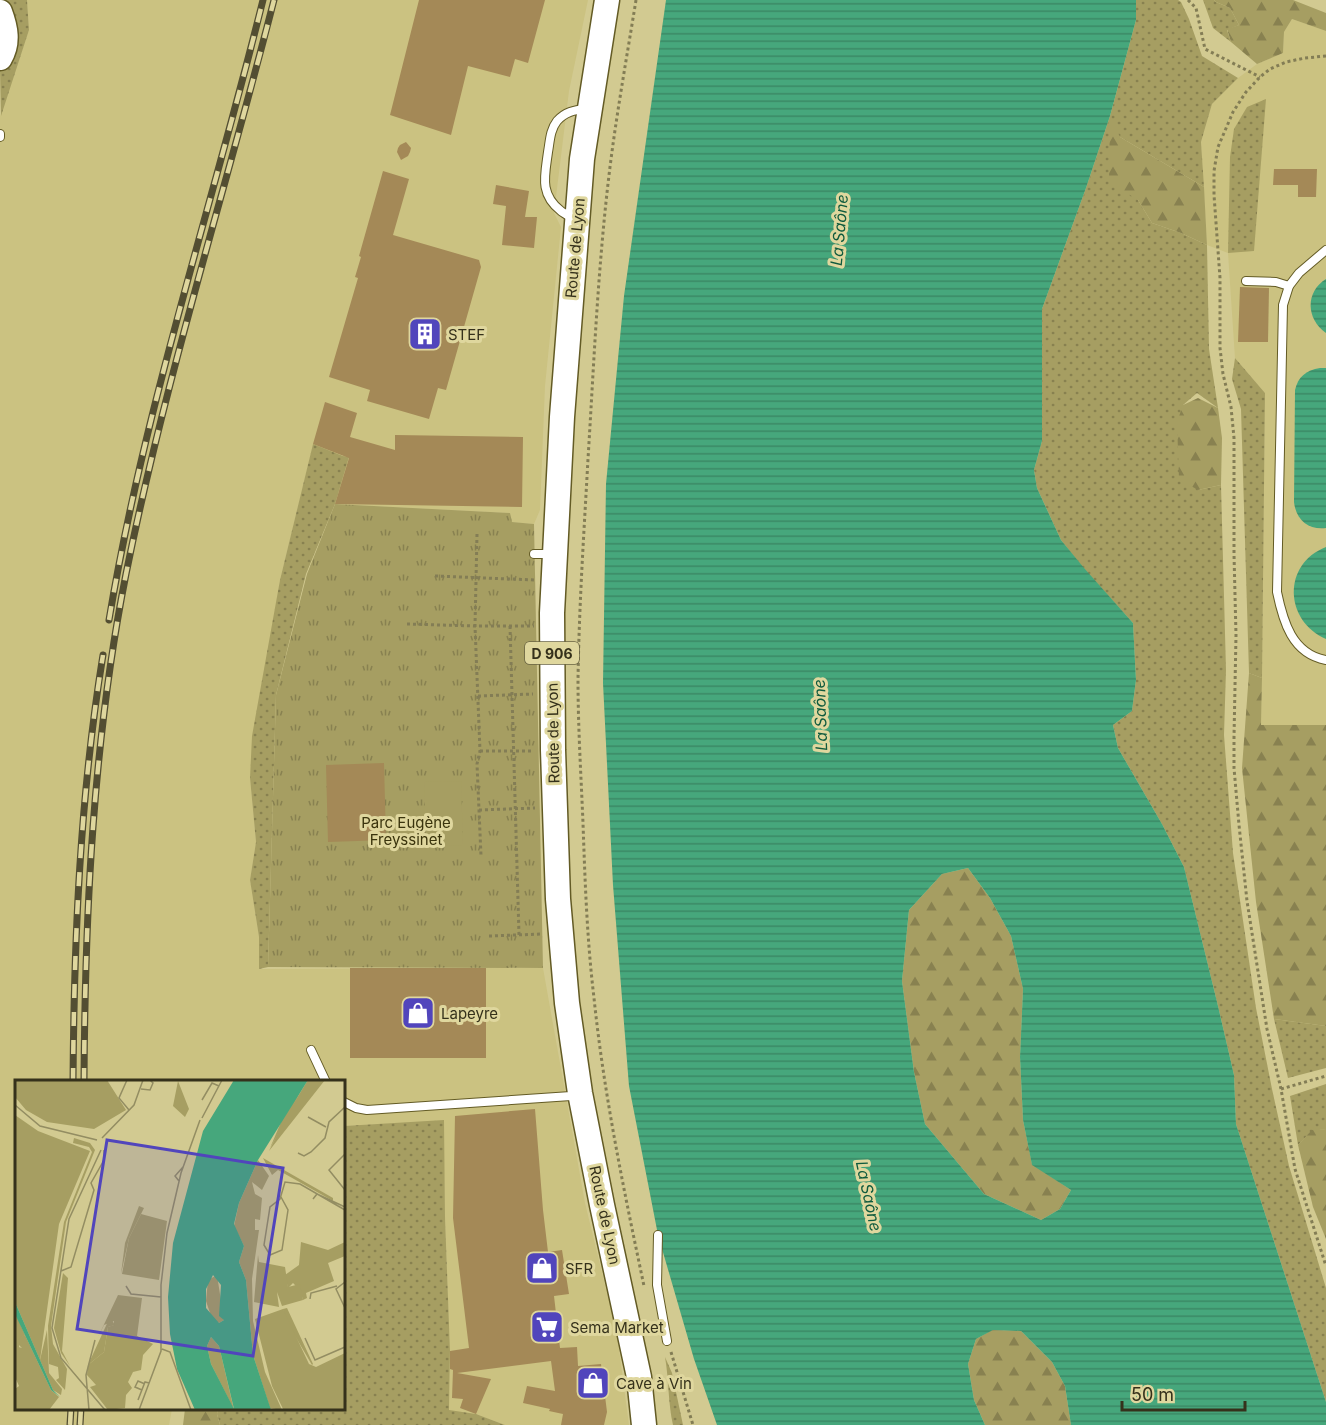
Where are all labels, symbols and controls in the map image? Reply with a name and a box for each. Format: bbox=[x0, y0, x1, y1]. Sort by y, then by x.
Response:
water label: La Saône bbox=[826, 193, 852, 267]
street label: Route de Lyon bbox=[561, 197, 589, 299]
building icon: STEF bbox=[407, 316, 443, 352]
place label: STEF bbox=[448, 325, 485, 344]
road number: D 906 bbox=[525, 642, 579, 664]
water label: La Saône bbox=[809, 679, 831, 751]
street label: Route de Lyon bbox=[543, 683, 563, 783]
park label: Parc Eugène Freyssinet bbox=[361, 813, 451, 849]
shop icon: Lapeyre bbox=[400, 995, 436, 1031]
place label: Lapeyre bbox=[441, 1004, 498, 1023]
inset map bbox=[15, 1080, 345, 1410]
water label: La Saône bbox=[852, 1159, 886, 1233]
street label: Route de Lyon bbox=[585, 1164, 625, 1266]
shop icon: SFR bbox=[524, 1250, 560, 1286]
place label: SFR bbox=[565, 1259, 593, 1278]
supermarket icon: Sema Market bbox=[529, 1309, 565, 1345]
place label: Sema Market bbox=[570, 1318, 664, 1337]
shop icon: Cave à Vin bbox=[575, 1365, 611, 1401]
place label: Cave à Vin bbox=[616, 1374, 692, 1393]
scale bar bbox=[1122, 1374, 1245, 1412]
text: 50 m bbox=[1131, 1384, 1174, 1405]

